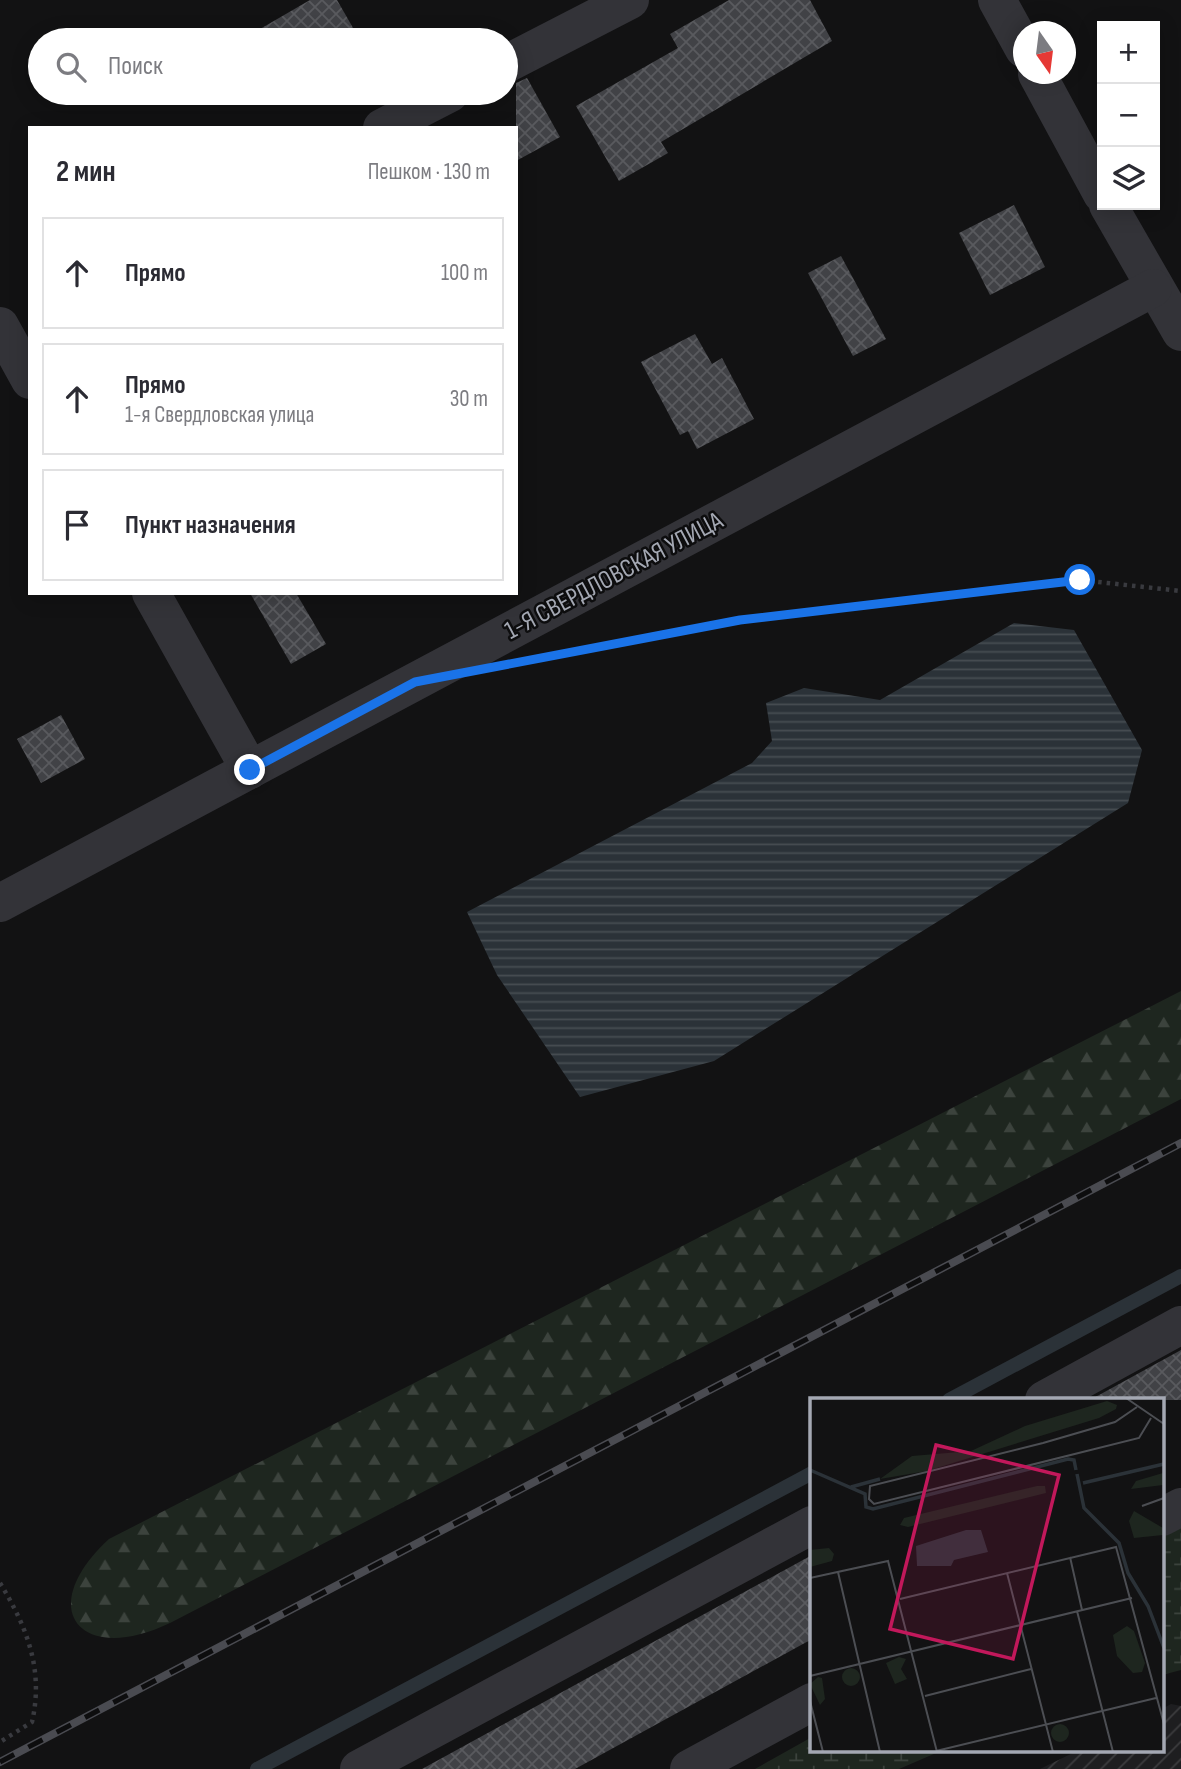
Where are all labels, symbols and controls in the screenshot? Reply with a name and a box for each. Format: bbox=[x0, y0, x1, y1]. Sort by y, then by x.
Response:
north arrow bbox=[1013, 21, 1076, 84]
map controls bbox=[1097, 21, 1160, 210]
button: + bbox=[1097, 21, 1160, 84]
search box bbox=[28, 28, 518, 105]
icon: search bbox=[52, 48, 90, 86]
text: Поиск bbox=[108, 51, 163, 82]
button: − bbox=[1097, 84, 1160, 147]
button: layers bbox=[1097, 147, 1160, 210]
text: 2 мин bbox=[56, 154, 116, 190]
text: Пешком · 130 m bbox=[368, 158, 490, 186]
icon: ahead bbox=[58, 254, 96, 292]
text: Прямо bbox=[125, 258, 186, 289]
text: 100 m bbox=[441, 259, 488, 287]
text: Прямо bbox=[125, 370, 186, 401]
icon: ahead bbox=[58, 380, 96, 418]
text: 30 m bbox=[450, 385, 488, 413]
text: 1-я Свердловская улица bbox=[125, 401, 314, 429]
street label: 1-Я СВЕРДЛОВСКАЯ УЛИЦА bbox=[500, 505, 729, 647]
icon: arrive bbox=[58, 506, 96, 544]
text: Пункт назначения bbox=[125, 510, 296, 541]
route start bbox=[1064, 564, 1095, 595]
route end bbox=[234, 754, 265, 785]
inset map bbox=[810, 1398, 1164, 1752]

